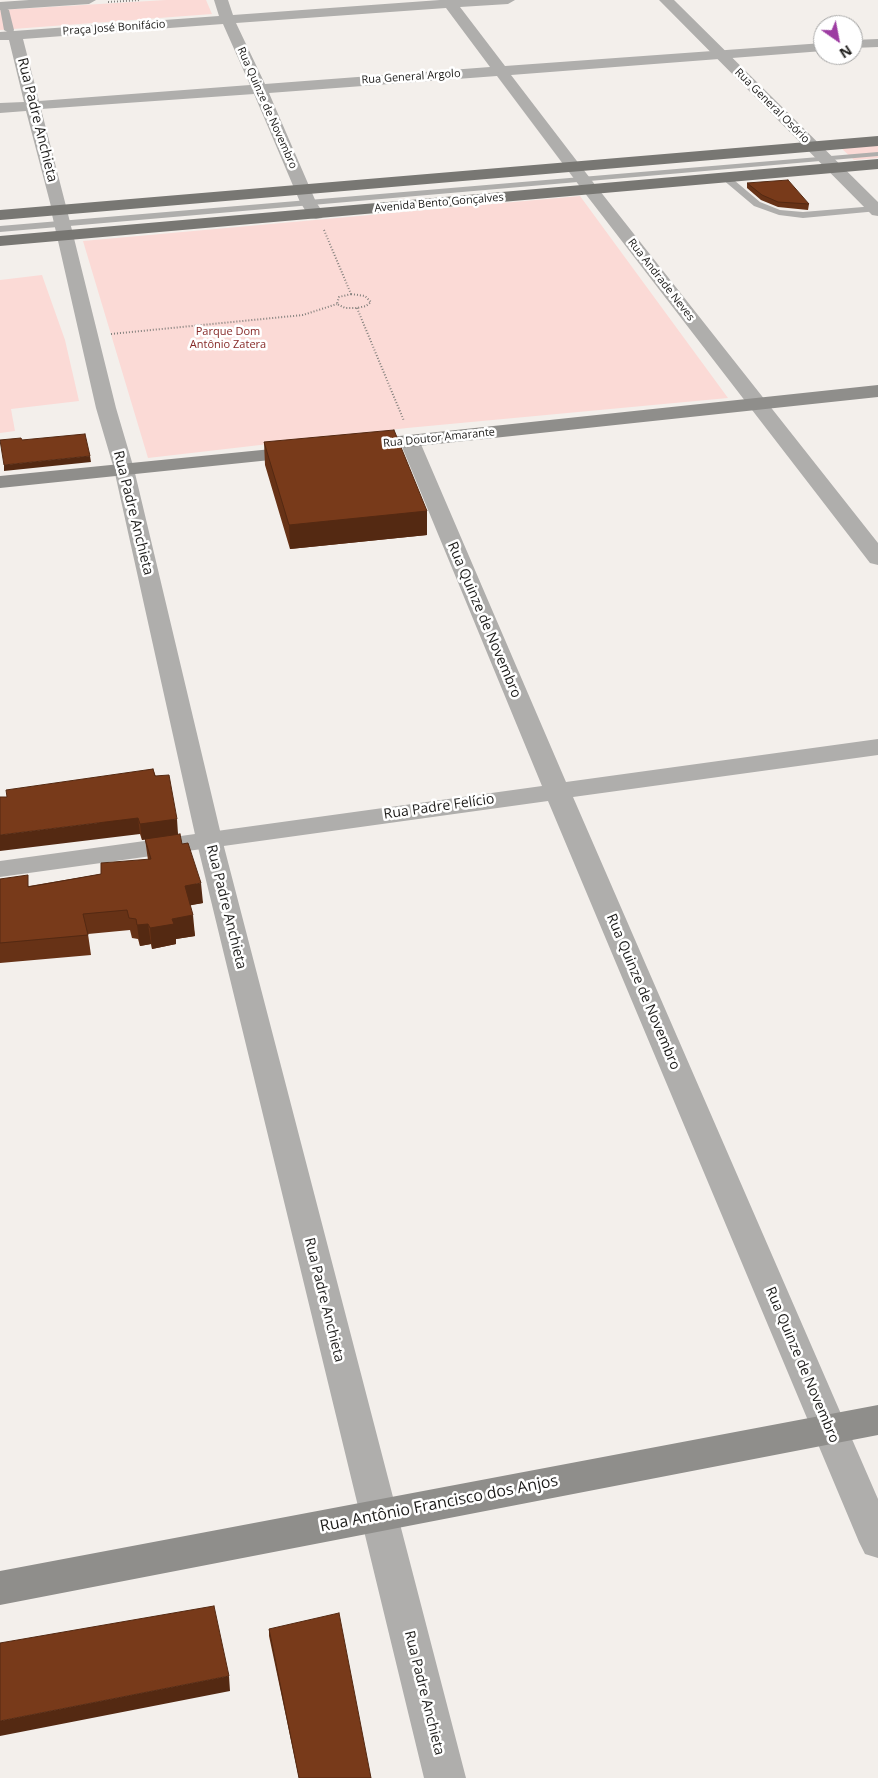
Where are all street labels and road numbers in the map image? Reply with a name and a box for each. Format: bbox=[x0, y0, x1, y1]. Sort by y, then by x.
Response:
street label: Praça José Bonifácio bbox=[62, 18, 166, 38]
street label: Rua Quinze de Novembro bbox=[234, 45, 300, 171]
street label: Rua Padre Anchieta bbox=[13, 56, 61, 184]
street label: Rua General Osório bbox=[732, 66, 812, 146]
street label: Rua General Argolo bbox=[361, 67, 461, 87]
street label: Avenida Bento Gonçalves bbox=[374, 191, 504, 215]
street label: Rua Andrade Neves bbox=[625, 236, 697, 324]
street label: Rua Doutor Amarante bbox=[382, 426, 496, 450]
street label: Rua Padre Anchieta bbox=[109, 449, 157, 577]
street label: Rua Quinze de Novembro bbox=[443, 539, 525, 701]
street label: Rua Padre Felício bbox=[383, 791, 495, 823]
street label: Rua Padre Anchieta bbox=[202, 843, 250, 971]
street label: Rua Quinze de Novembro bbox=[602, 911, 684, 1073]
street label: Rua Padre Anchieta bbox=[300, 1236, 348, 1364]
street label: Rua Quinze de Novembro bbox=[761, 1284, 843, 1446]
street label: Rua Antônio Francisco dos Anjos bbox=[318, 1471, 560, 1537]
street label: Rua Padre Anchieta bbox=[400, 1629, 448, 1757]

